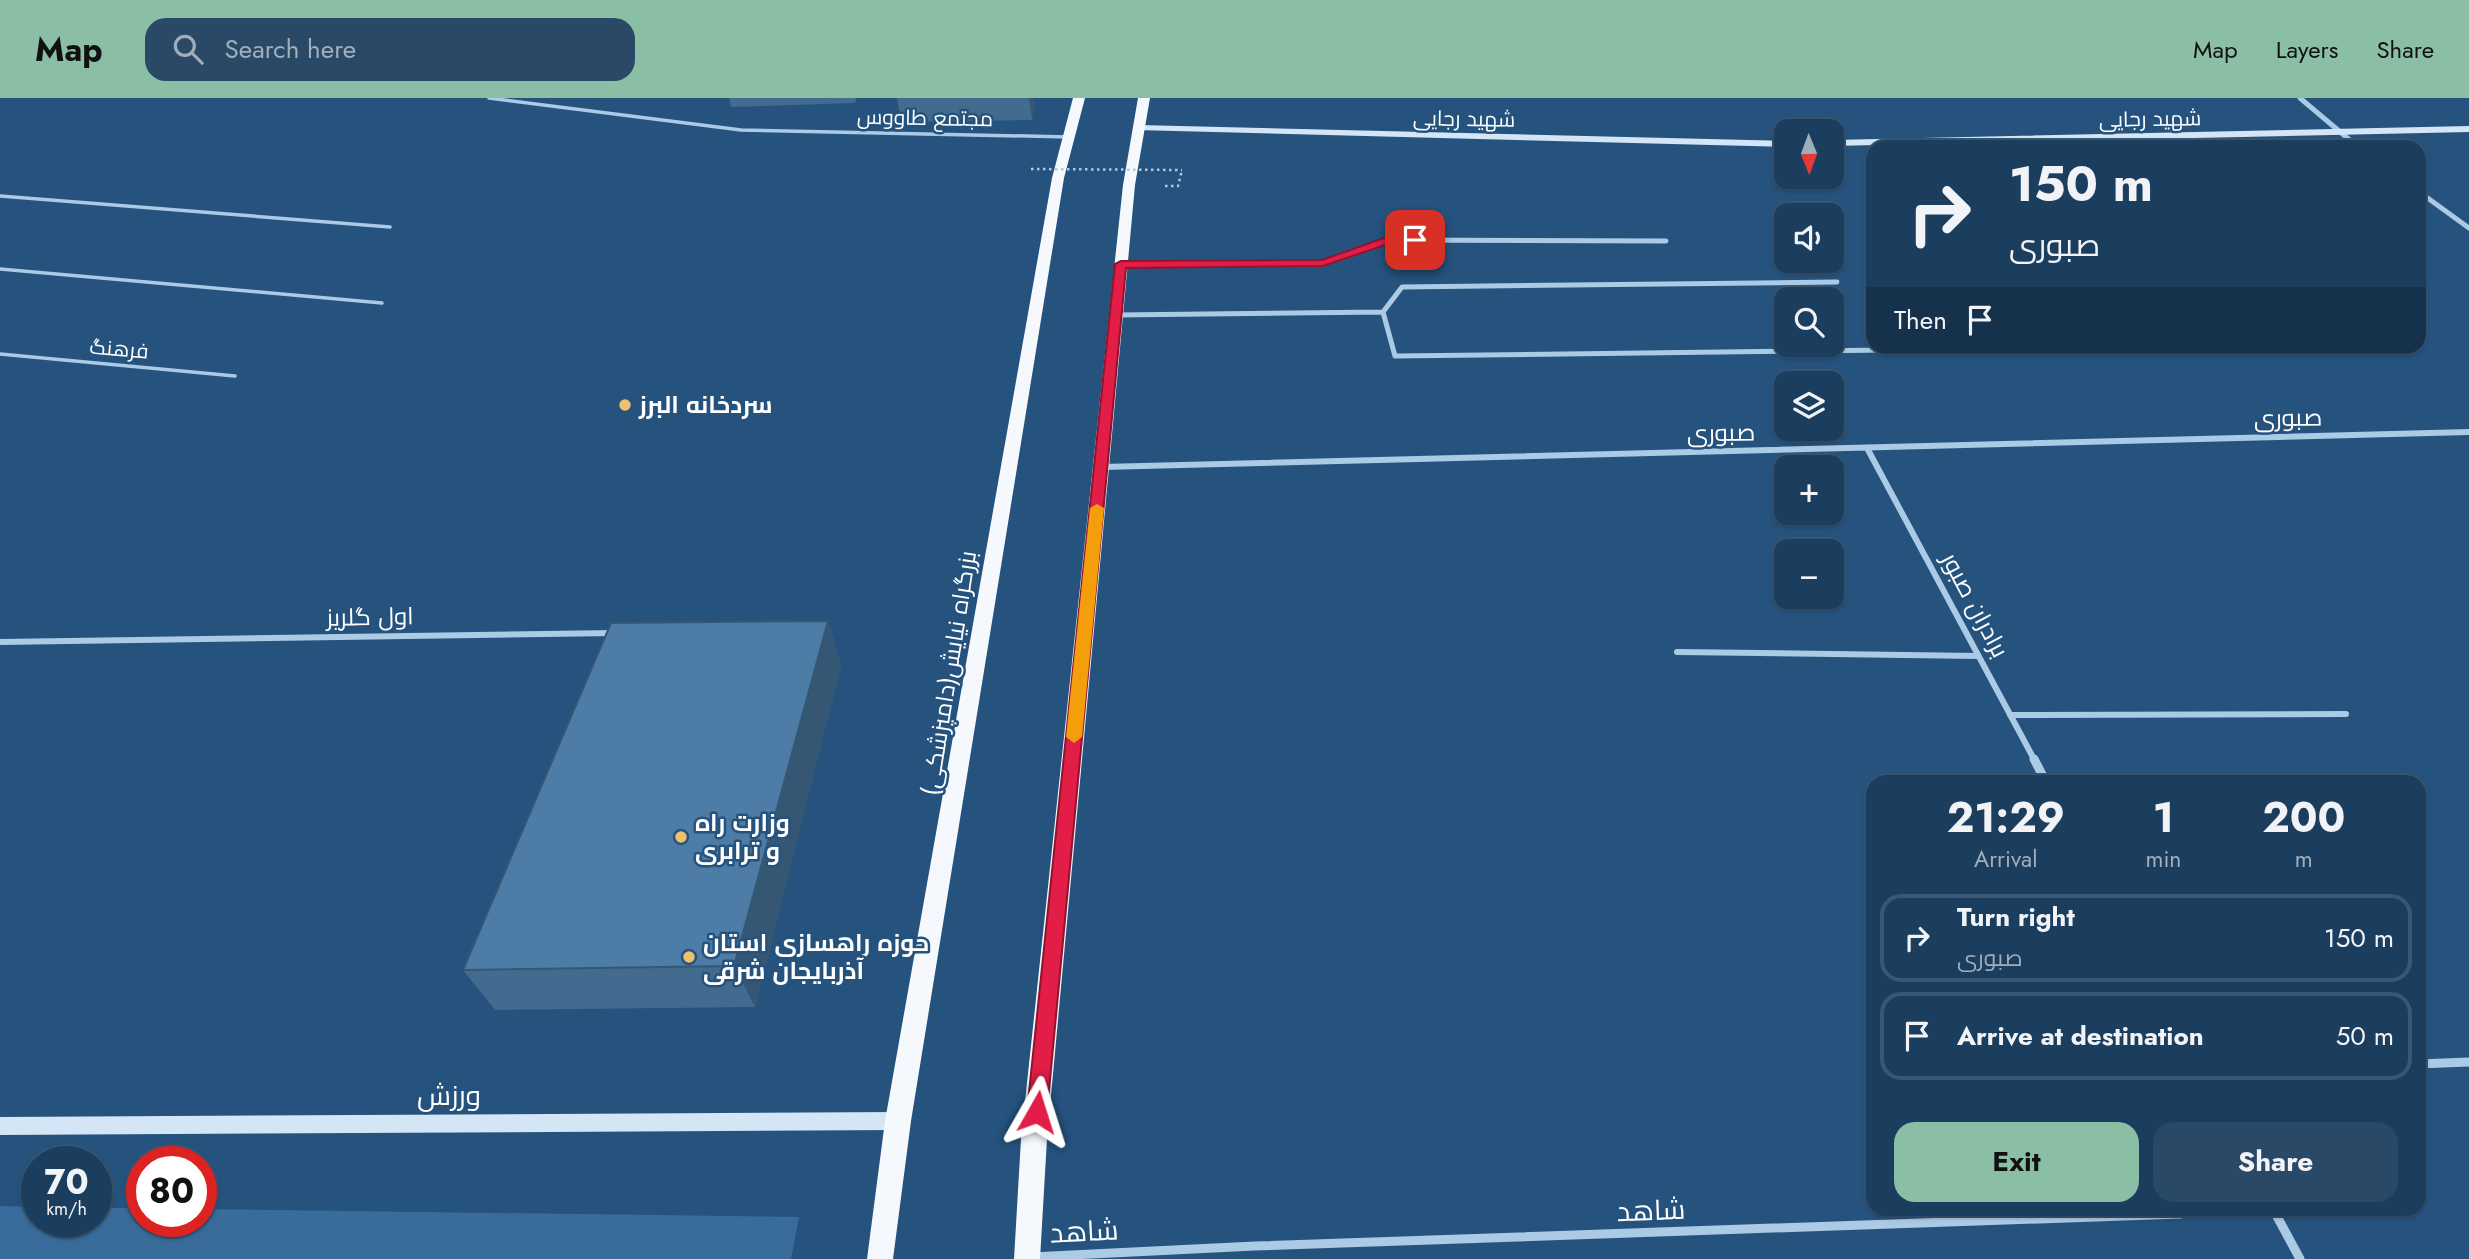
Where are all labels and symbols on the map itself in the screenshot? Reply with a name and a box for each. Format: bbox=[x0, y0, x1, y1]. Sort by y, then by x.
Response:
street label: مجتمع طاووس bbox=[857, 102, 993, 134]
street label: شهید رجایی bbox=[1413, 103, 1515, 135]
street label: شهید رجایی bbox=[2099, 103, 2201, 135]
north arrow bbox=[1774, 119, 1844, 189]
pin bbox=[1385, 210, 1445, 270]
street label: فرهنگ bbox=[88, 331, 150, 367]
place label: سردخانه البرز bbox=[638, 387, 772, 422]
marker: سردخانه البرز bbox=[617, 397, 633, 413]
street label: صبوری bbox=[2253, 399, 2323, 436]
street label: صبوری bbox=[1686, 414, 1756, 451]
street label: برادران صبور bbox=[1932, 544, 2018, 664]
street label: بزرگراه نیایش(دامپزشکی) bbox=[912, 548, 985, 798]
street label: اول گلریز bbox=[324, 598, 414, 635]
place label: وزارت راه و ترابری bbox=[695, 805, 790, 868]
marker: وزارت راه و ترابری bbox=[673, 829, 689, 845]
place label: حوزه راهسازی استان آذربایجان شرقی bbox=[703, 925, 929, 988]
marker: حوزه راهسازی استان آذربایجان شرقی bbox=[681, 949, 697, 965]
street label: ورزش bbox=[417, 1075, 481, 1116]
position arrow bbox=[1000, 1075, 1074, 1149]
speed limit sign: 80 bbox=[126, 1146, 217, 1237]
street label: شاهد bbox=[1616, 1189, 1686, 1232]
street label: شاهد bbox=[1049, 1209, 1119, 1254]

